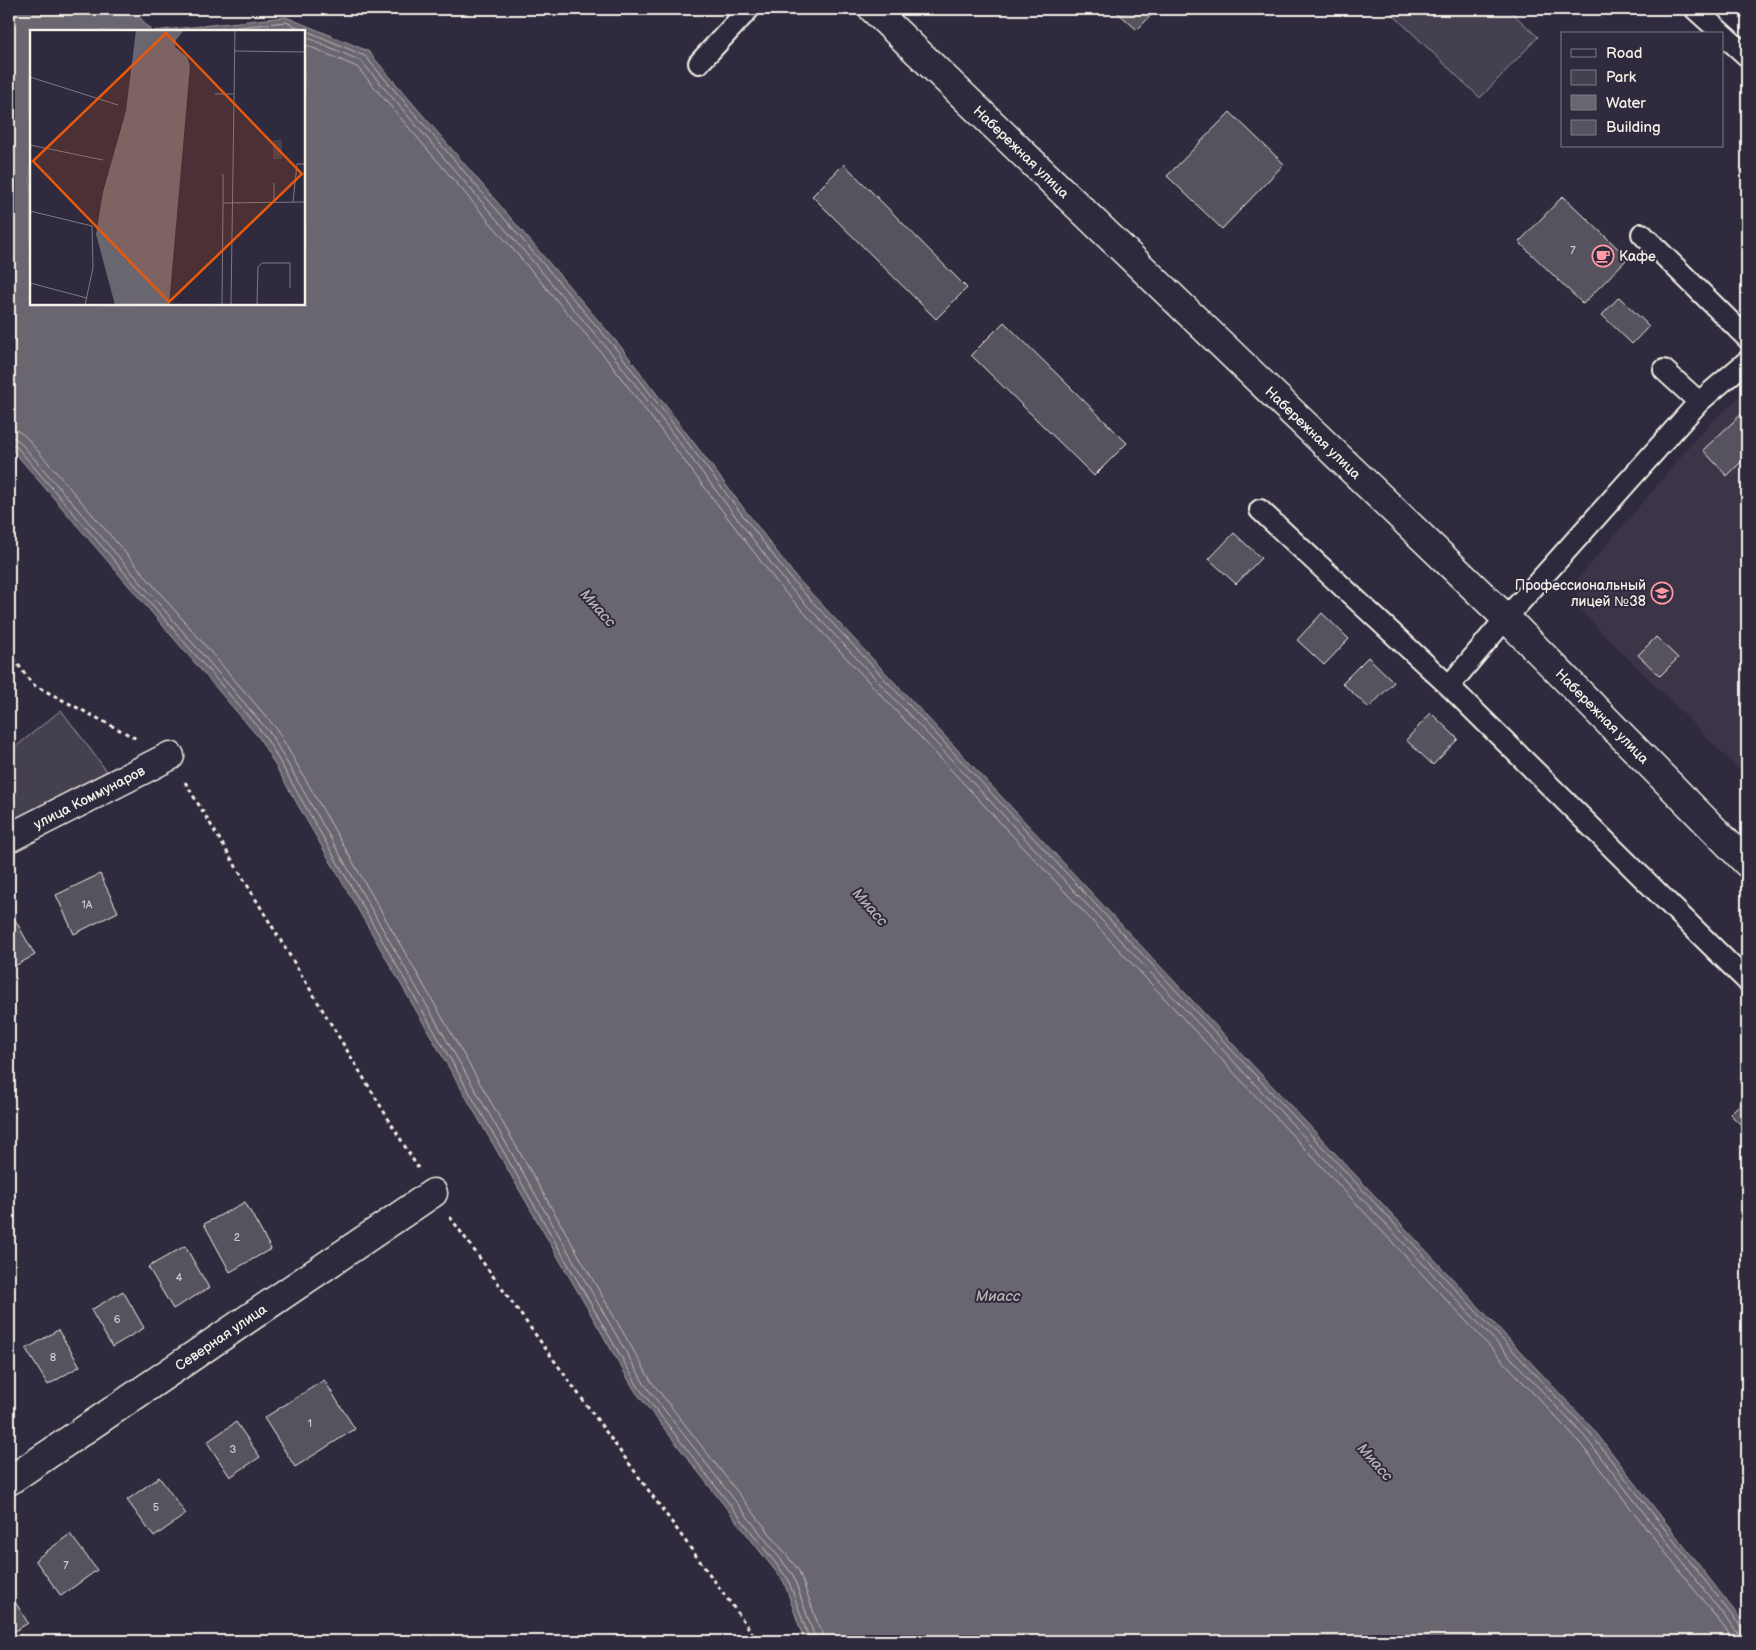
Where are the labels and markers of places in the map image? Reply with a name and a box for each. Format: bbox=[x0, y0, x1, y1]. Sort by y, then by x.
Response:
cafe icon: Кафе bbox=[1591, 244, 1615, 268]
place label: Кафе bbox=[1619, 248, 1656, 265]
place label: Профессиональный лицей №38 bbox=[1515, 577, 1646, 610]
school or university icon: Профессиональный лицей №38 bbox=[1650, 581, 1674, 605]

